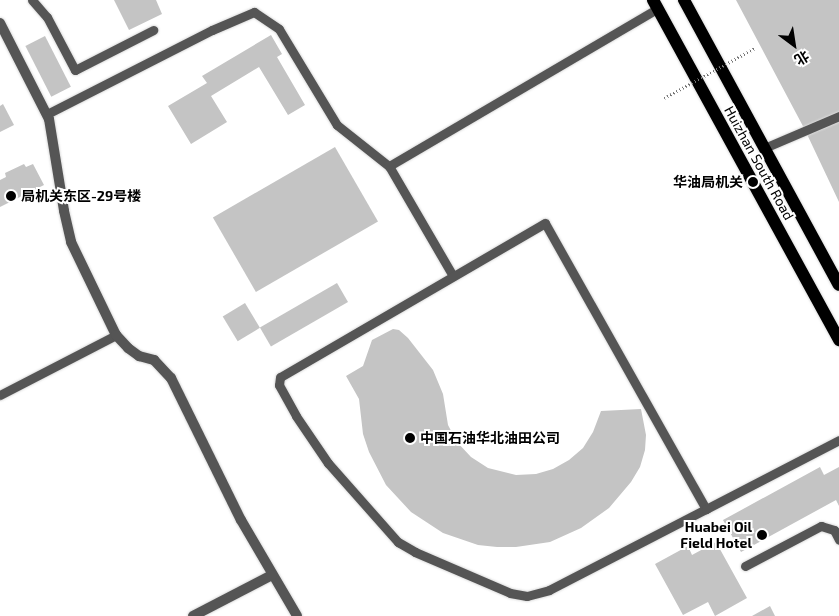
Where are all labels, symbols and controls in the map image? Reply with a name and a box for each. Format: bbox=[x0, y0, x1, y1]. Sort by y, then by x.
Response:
north arrow bbox=[769, 20, 819, 70]
text: 北 bbox=[792, 47, 812, 69]
street label: Huizhan South Road bbox=[721, 103, 797, 223]
place label: 华油局机关 bbox=[673, 174, 743, 190]
marker: 华油局机关 bbox=[747, 176, 759, 188]
place label: 局机关东区-29号楼 bbox=[21, 188, 141, 204]
marker: 局机关东区-29号楼 bbox=[5, 190, 17, 202]
place label: 中国石油华北油田公司 bbox=[420, 430, 560, 446]
marker: 中国石油华北油田公司 bbox=[404, 432, 416, 444]
place label: Huabei Oil Field Hotel bbox=[680, 519, 752, 552]
marker: Huabei Oil Field Hotel bbox=[756, 529, 768, 541]

